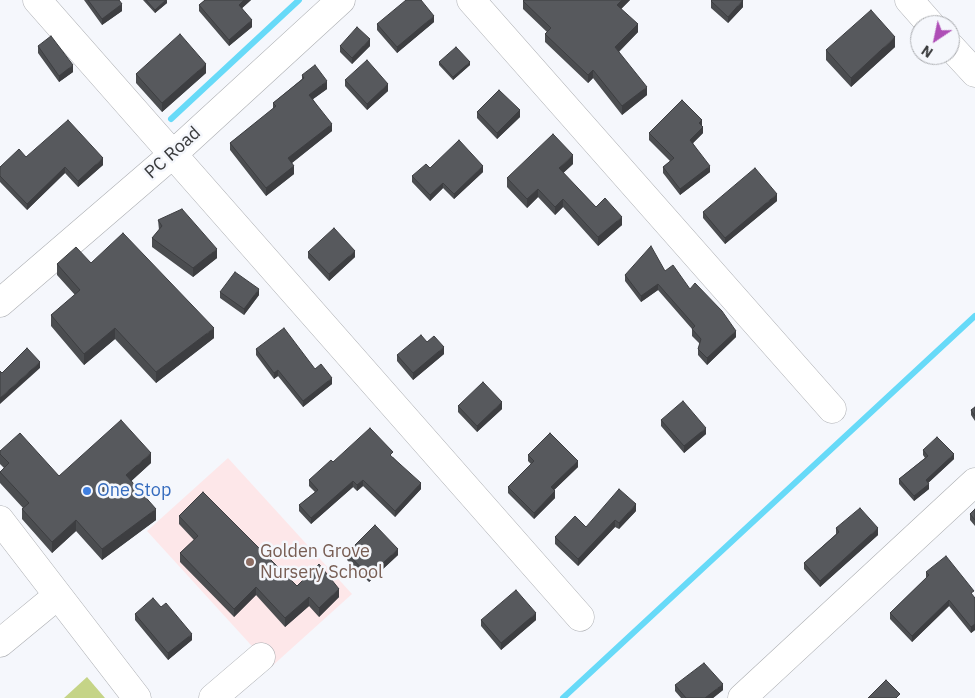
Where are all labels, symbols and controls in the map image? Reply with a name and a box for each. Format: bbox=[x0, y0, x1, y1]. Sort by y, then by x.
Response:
north arrow bbox=[910, 15, 960, 65]
text: N bbox=[918, 41, 936, 62]
street label: PC Road bbox=[141, 122, 205, 184]
place label: One Stop bbox=[97, 480, 171, 502]
marker: One Stop bbox=[81, 485, 93, 497]
place label: Golden Grove Nursery School bbox=[260, 541, 383, 584]
marker: Golden Grove Nursery School bbox=[244, 556, 256, 568]

